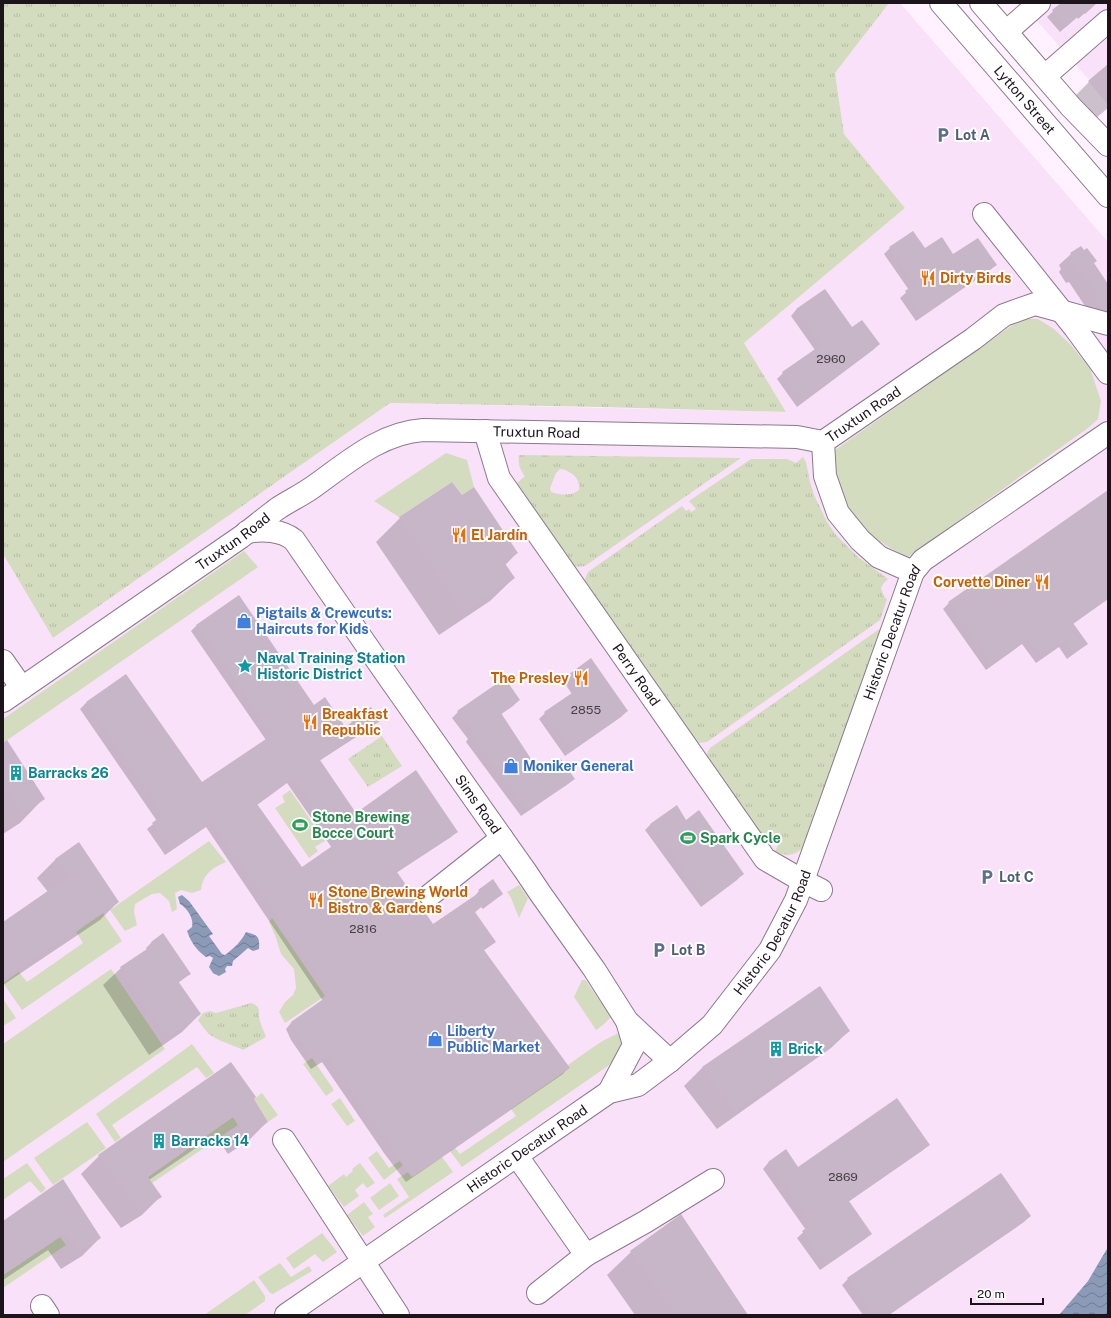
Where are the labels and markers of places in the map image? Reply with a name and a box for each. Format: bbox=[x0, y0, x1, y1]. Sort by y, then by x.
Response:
parking icon: Lot A bbox=[934, 126, 952, 144]
place label: Lot A bbox=[955, 127, 990, 143]
restaurant icon: Dirty Birds bbox=[919, 269, 937, 287]
place label: Dirty Birds bbox=[940, 270, 1011, 286]
restaurant icon: El Jardín bbox=[450, 526, 468, 544]
place label: El Jardín bbox=[471, 527, 527, 543]
restaurant icon: Corvette Diner bbox=[1033, 573, 1051, 591]
place label: Corvette Diner bbox=[933, 574, 1030, 590]
place label: Pigtails & Crewcuts: Haircuts for Kids bbox=[256, 605, 392, 637]
shop icon: Pigtails & Crewcuts: Haircuts for Kids bbox=[235, 612, 253, 630]
place label: Naval Training Station Historic District bbox=[257, 650, 405, 682]
place icon: Naval Training Station Historic District bbox=[236, 657, 254, 675]
restaurant icon: The Presley bbox=[572, 669, 590, 687]
place label: The Presley bbox=[491, 670, 569, 686]
place label: Breakfast Republic bbox=[322, 706, 389, 738]
restaurant icon: Breakfast Republic bbox=[301, 713, 319, 731]
shop icon: Moniker General bbox=[502, 757, 520, 775]
place label: Moniker General bbox=[523, 758, 634, 774]
building icon: Barracks 26 bbox=[7, 764, 25, 782]
place label: Barracks 26 bbox=[28, 765, 109, 781]
place label: Stone Brewing Bocce Court bbox=[312, 809, 410, 841]
sports icon: Stone Brewing Bocce Court bbox=[291, 816, 309, 834]
sports icon: Spark Cycle bbox=[679, 829, 697, 847]
place label: Spark Cycle bbox=[700, 830, 781, 846]
parking icon: Lot C bbox=[978, 868, 996, 886]
place label: Lot C bbox=[999, 869, 1034, 885]
place label: Stone Brewing World Bistro & Gardens bbox=[328, 884, 468, 916]
restaurant icon: Stone Brewing World Bistro & Gardens bbox=[307, 891, 325, 909]
parking icon: Lot B bbox=[650, 941, 668, 959]
place label: Lot B bbox=[671, 942, 705, 958]
place label: Liberty Public Market bbox=[447, 1023, 540, 1055]
shop icon: Liberty Public Market bbox=[426, 1030, 444, 1048]
building icon: Brick bbox=[767, 1040, 785, 1058]
place label: Brick bbox=[788, 1041, 823, 1057]
building icon: Barracks 14 bbox=[150, 1132, 168, 1150]
place label: Barracks 14 bbox=[171, 1133, 249, 1149]

